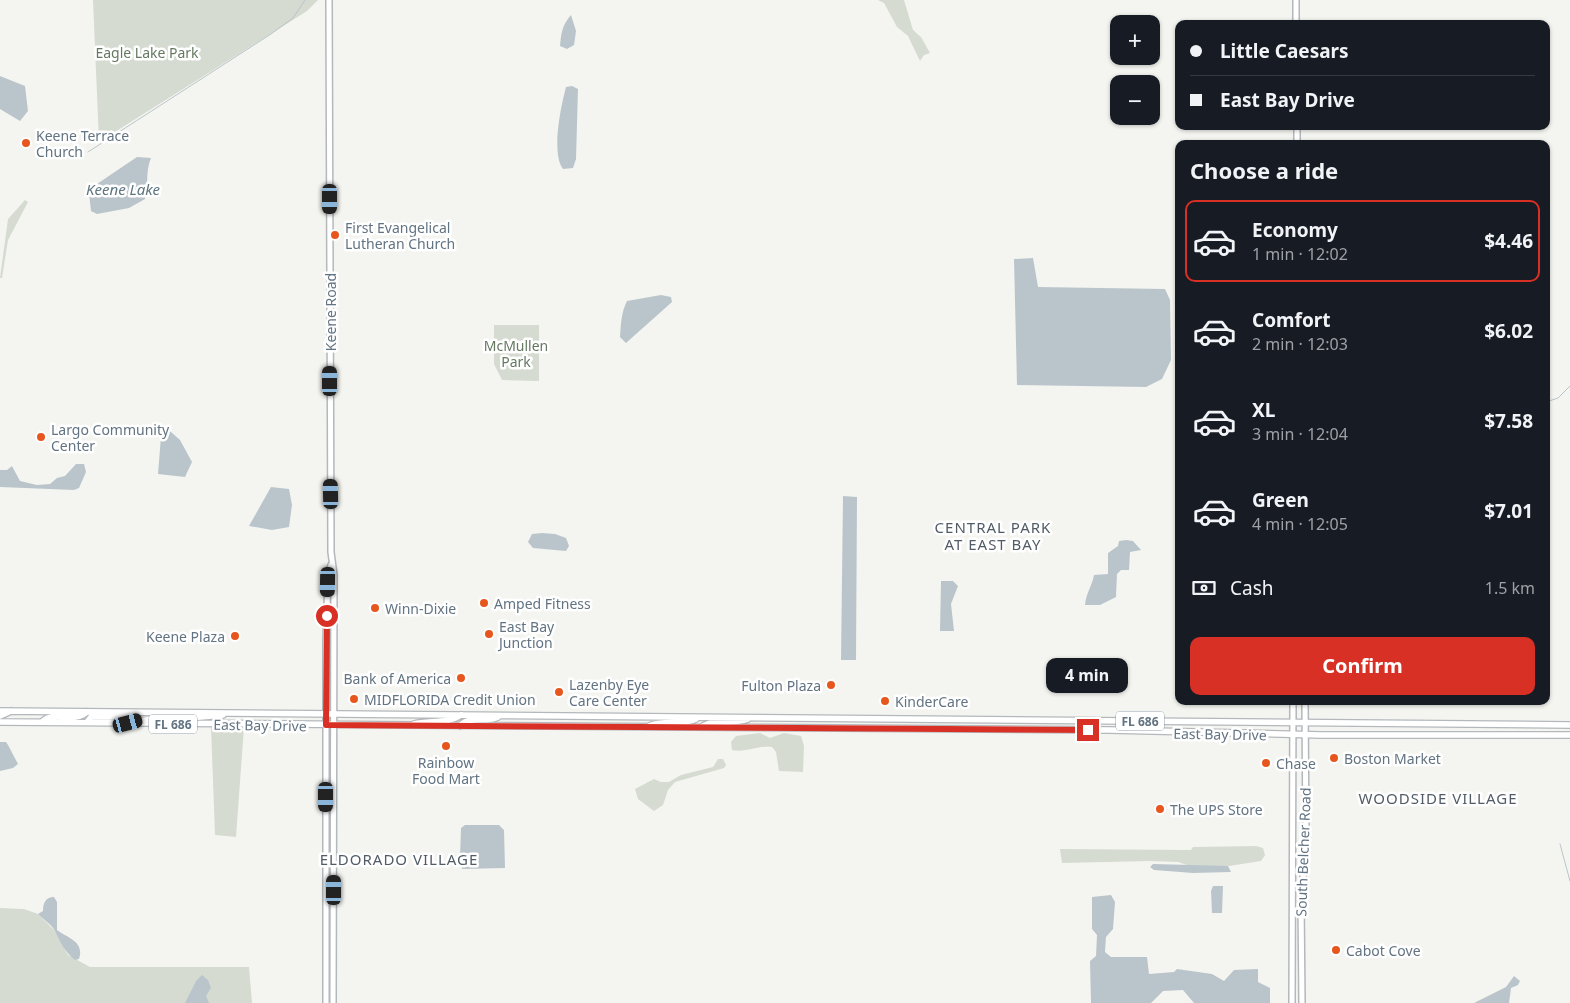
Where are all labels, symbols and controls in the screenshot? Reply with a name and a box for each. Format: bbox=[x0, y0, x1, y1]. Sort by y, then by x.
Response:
map controls bbox=[1110, 15, 1160, 125]
button: + bbox=[1110, 15, 1160, 65]
text: Little Caesars bbox=[1220, 38, 1349, 64]
park label: Eagle Lake Park bbox=[95, 43, 199, 62]
button: − bbox=[1110, 75, 1160, 125]
text: East Bay Drive bbox=[1220, 87, 1355, 113]
place label: Keene Terrace Church bbox=[36, 126, 129, 161]
marker: Keene Terrace Church bbox=[20, 137, 32, 149]
text: Choose a ride bbox=[1190, 155, 1338, 185]
water label: Keene Lake bbox=[86, 179, 160, 199]
car bbox=[322, 184, 337, 214]
text: Economy bbox=[1252, 217, 1338, 243]
place label: First Evangelical Lutheran Church bbox=[345, 218, 455, 253]
icon: car bbox=[1192, 219, 1237, 264]
text: $4.46 bbox=[1484, 228, 1533, 254]
marker: First Evangelical Lutheran Church bbox=[329, 229, 341, 241]
text: 1 min · 12:02 bbox=[1252, 243, 1348, 265]
street label: Keene Road bbox=[321, 273, 340, 351]
text: Comfort bbox=[1252, 307, 1331, 333]
icon: car bbox=[1192, 309, 1237, 354]
text: $6.02 bbox=[1484, 318, 1533, 344]
text: 2 min · 12:03 bbox=[1252, 333, 1348, 355]
park label: McMullen Park bbox=[484, 336, 548, 371]
car bbox=[322, 366, 337, 396]
text: XL bbox=[1252, 397, 1275, 423]
icon: car bbox=[1192, 399, 1237, 444]
text: $7.58 bbox=[1484, 408, 1533, 434]
place label: Largo Community Center bbox=[51, 420, 170, 455]
text: 3 min · 12:04 bbox=[1252, 423, 1348, 445]
marker: Largo Community Center bbox=[35, 431, 47, 443]
car bbox=[323, 479, 338, 509]
text: Green bbox=[1252, 487, 1309, 513]
icon: car bbox=[1192, 489, 1237, 534]
text: $7.01 bbox=[1484, 498, 1533, 524]
text: 4 min · 12:05 bbox=[1252, 513, 1348, 535]
district label: CENTRAL PARK AT EAST BAY bbox=[935, 517, 1051, 554]
car bbox=[320, 567, 335, 597]
icon: cash bbox=[1190, 574, 1218, 602]
text: Cash bbox=[1230, 575, 1274, 601]
text: 1.5 km bbox=[1485, 577, 1535, 599]
place label: Amped Fitness bbox=[494, 594, 591, 613]
marker: Amped Fitness bbox=[478, 597, 490, 609]
place label: Winn-Dixie bbox=[385, 599, 456, 618]
marker: Winn-Dixie bbox=[369, 602, 381, 614]
route start bbox=[316, 605, 338, 627]
place label: East Bay Junction bbox=[497, 617, 555, 652]
place label: Keene Plaza bbox=[146, 627, 225, 646]
marker: East Bay Junction bbox=[483, 628, 495, 640]
marker: Keene Plaza bbox=[229, 630, 241, 642]
button: Confirm bbox=[1190, 637, 1535, 695]
callout: 4 min bbox=[1047, 658, 1129, 692]
text: 4 min bbox=[1065, 664, 1109, 686]
place label: Bank of America bbox=[343, 669, 451, 688]
marker: Bank of America bbox=[455, 672, 467, 684]
place label: Lazenby Eye Care Center bbox=[569, 675, 649, 710]
place label: Fulton Plaza bbox=[741, 676, 821, 695]
marker: Fulton Plaza bbox=[825, 679, 837, 691]
marker: Lazenby Eye Care Center bbox=[553, 686, 565, 698]
place label: MIDFLORIDA Credit Union bbox=[364, 690, 536, 709]
place label: KinderCare bbox=[895, 692, 968, 711]
marker: MIDFLORIDA Credit Union bbox=[348, 693, 360, 705]
marker: KinderCare bbox=[879, 695, 891, 707]
road number: FL 686 bbox=[1116, 711, 1164, 730]
car bbox=[111, 712, 144, 734]
road number: FL 686 bbox=[149, 714, 197, 734]
street label: East Bay Drive bbox=[213, 715, 307, 735]
route end bbox=[1077, 719, 1099, 741]
street label: East Bay Drive bbox=[1173, 724, 1267, 744]
marker: Rainbow Food Mart bbox=[440, 740, 452, 752]
place label: Boston Market bbox=[1344, 749, 1441, 768]
marker: Boston Market bbox=[1328, 752, 1340, 764]
place label: Rainbow Food Mart bbox=[412, 753, 480, 788]
place label: Chase bbox=[1276, 754, 1316, 773]
marker: Chase bbox=[1260, 757, 1272, 769]
car bbox=[318, 782, 333, 812]
street label: South Belcher Road bbox=[1291, 787, 1315, 917]
district label: WOODSIDE VILLAGE bbox=[1358, 788, 1518, 808]
place label: The UPS Store bbox=[1170, 800, 1263, 819]
marker: The UPS Store bbox=[1154, 803, 1166, 815]
district label: ELDORADO VILLAGE bbox=[320, 849, 478, 869]
car bbox=[326, 875, 341, 905]
place label: Cabot Cove bbox=[1346, 941, 1421, 960]
marker: Cabot Cove bbox=[1330, 944, 1342, 956]

